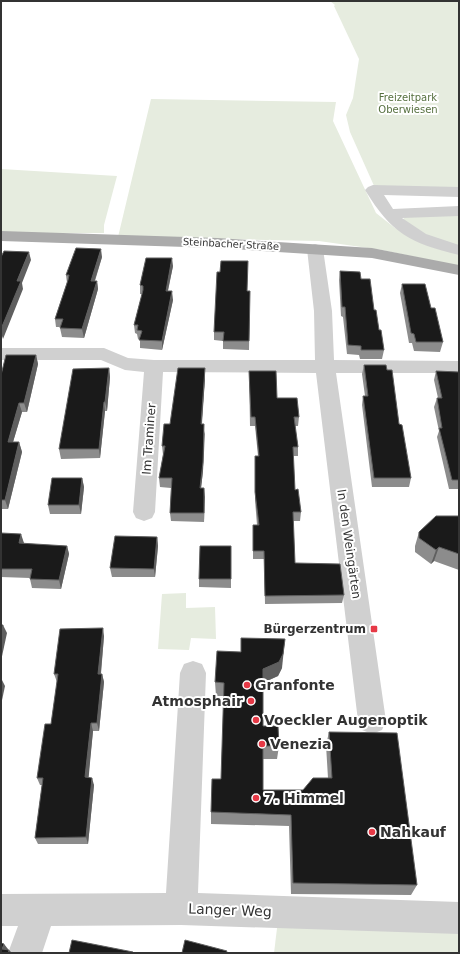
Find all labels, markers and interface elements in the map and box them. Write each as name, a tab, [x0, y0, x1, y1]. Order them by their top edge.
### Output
park label: Freizeitpark Oberwiesen	[378, 92, 438, 115]
street label: Steinbacher Straße	[183, 236, 279, 252]
street label: Im Traminer	[140, 403, 158, 475]
street label: In den Weingärten	[334, 488, 364, 600]
place label: Bürgerzentrum	[263, 622, 366, 636]
marker: Bürgerzentrum	[369, 624, 379, 634]
place label: Granfonte	[255, 677, 335, 693]
marker: Granfonte	[242, 680, 252, 690]
place label: Atmosphair	[152, 693, 243, 709]
marker: Atmosphair	[246, 696, 256, 706]
place label: Voeckler Augenoptik	[264, 712, 428, 728]
marker: Voeckler Augenoptik	[251, 715, 261, 725]
place label: Venezia	[270, 736, 331, 752]
marker: Venezia	[257, 739, 267, 749]
place label: 7. Himmel	[264, 790, 344, 806]
marker: 7. Himmel	[251, 793, 261, 803]
place label: Nahkauf	[380, 824, 447, 840]
marker: Nahkauf	[367, 827, 377, 837]
street label: Langer Weg	[188, 901, 272, 919]

